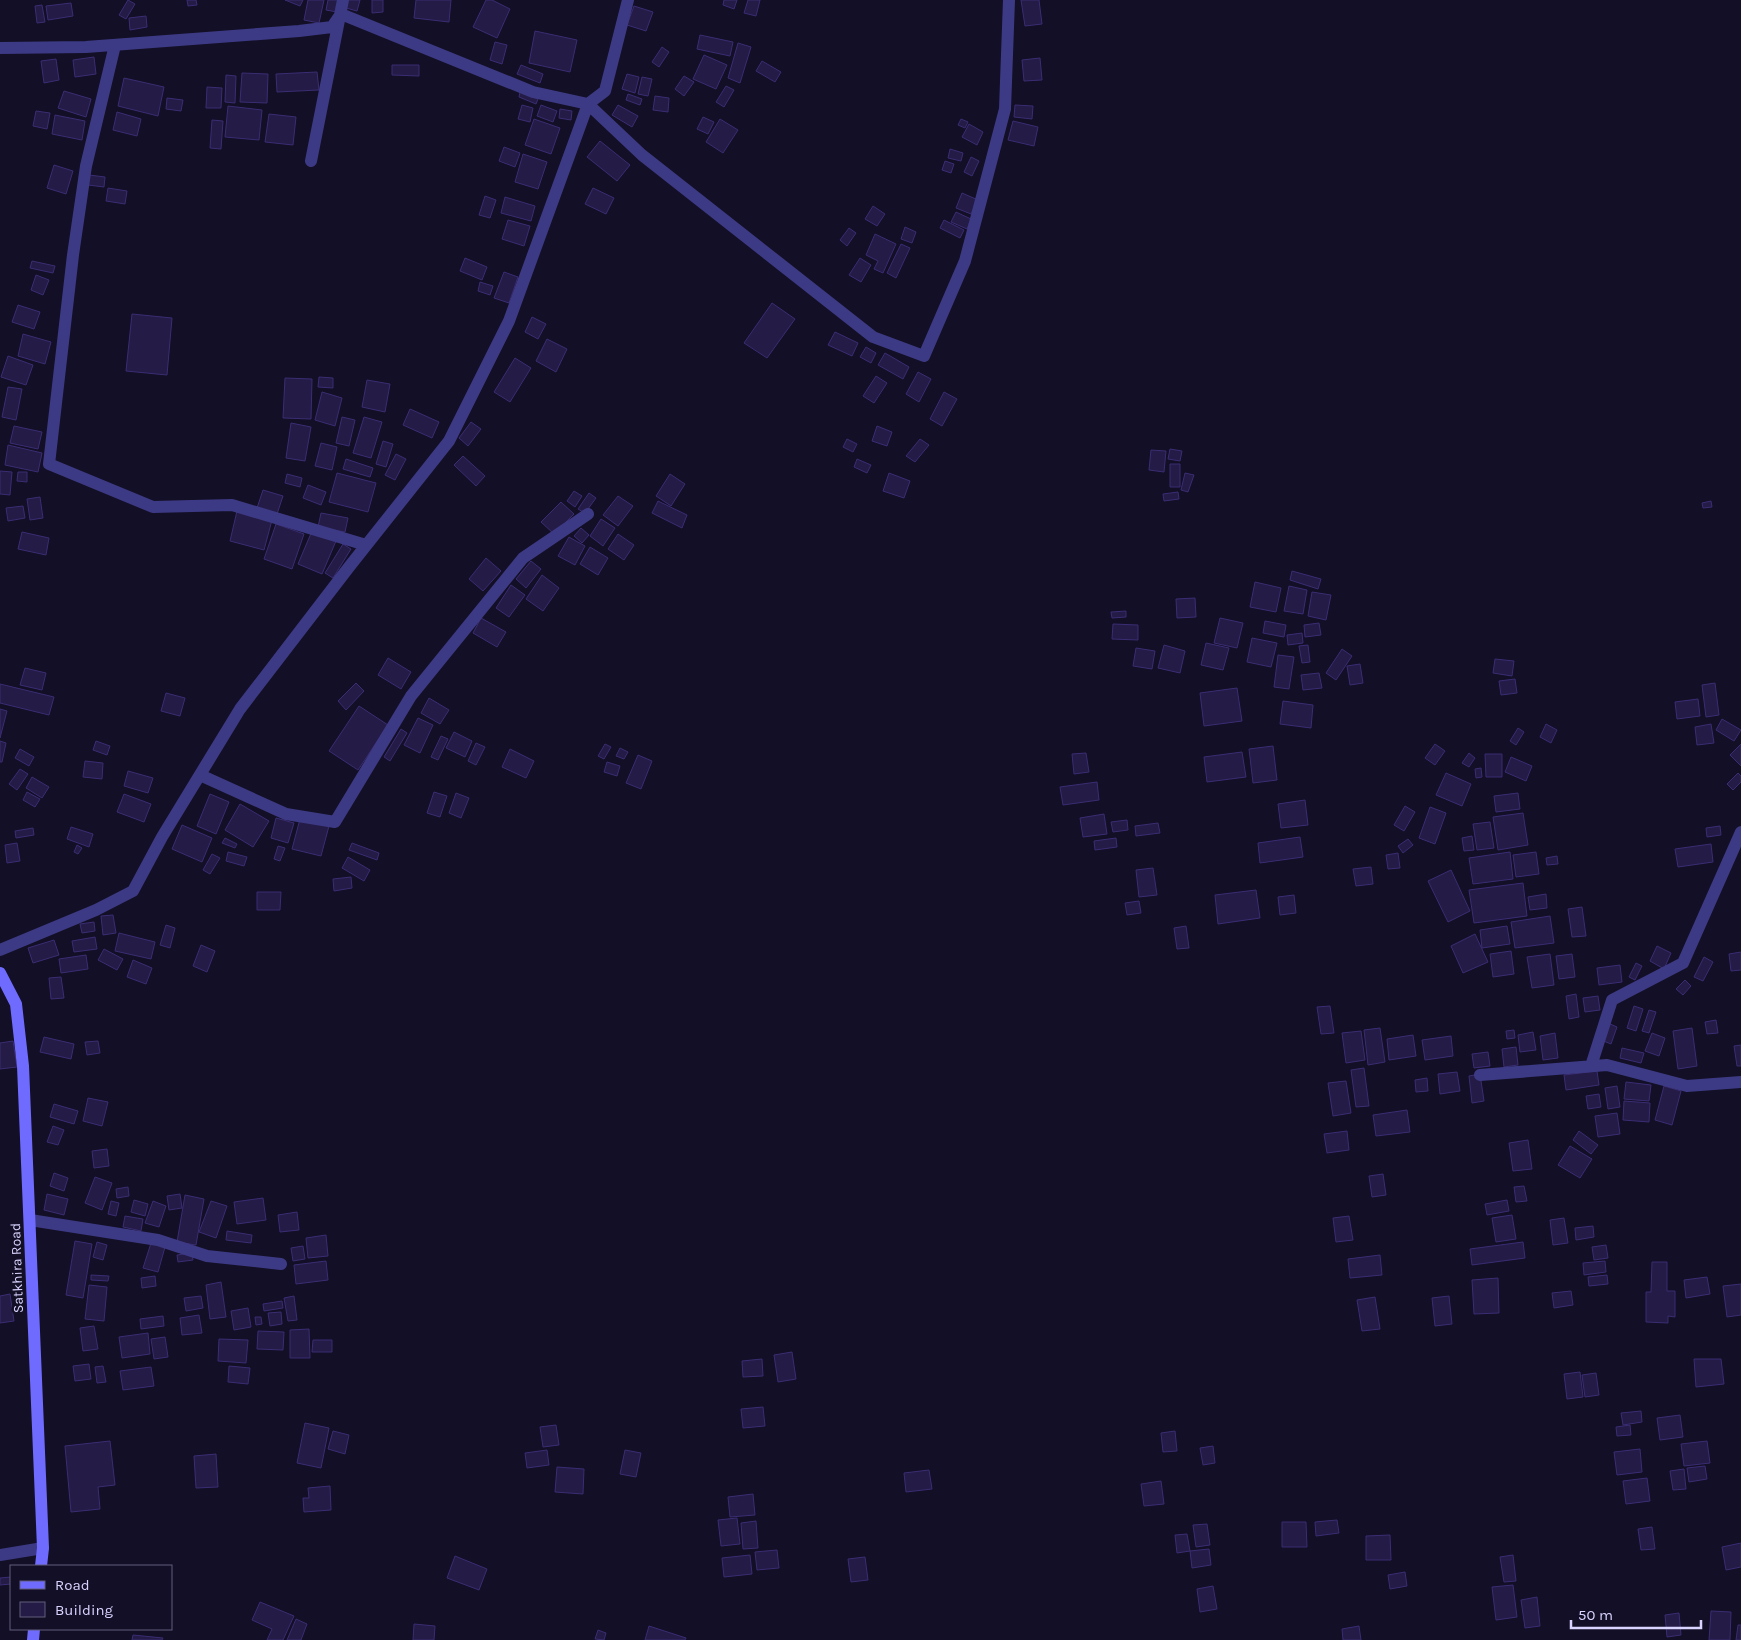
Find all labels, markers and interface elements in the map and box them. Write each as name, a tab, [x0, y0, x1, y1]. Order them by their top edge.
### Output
street label: Satkhira Road	[7, 1223, 27, 1313]
legend	[10, 1565, 172, 1630]
text: Road	[55, 1576, 90, 1594]
scale bar	[1571, 1598, 1701, 1630]
text: Building	[55, 1601, 113, 1619]
text: 50 m	[1578, 1606, 1613, 1624]

